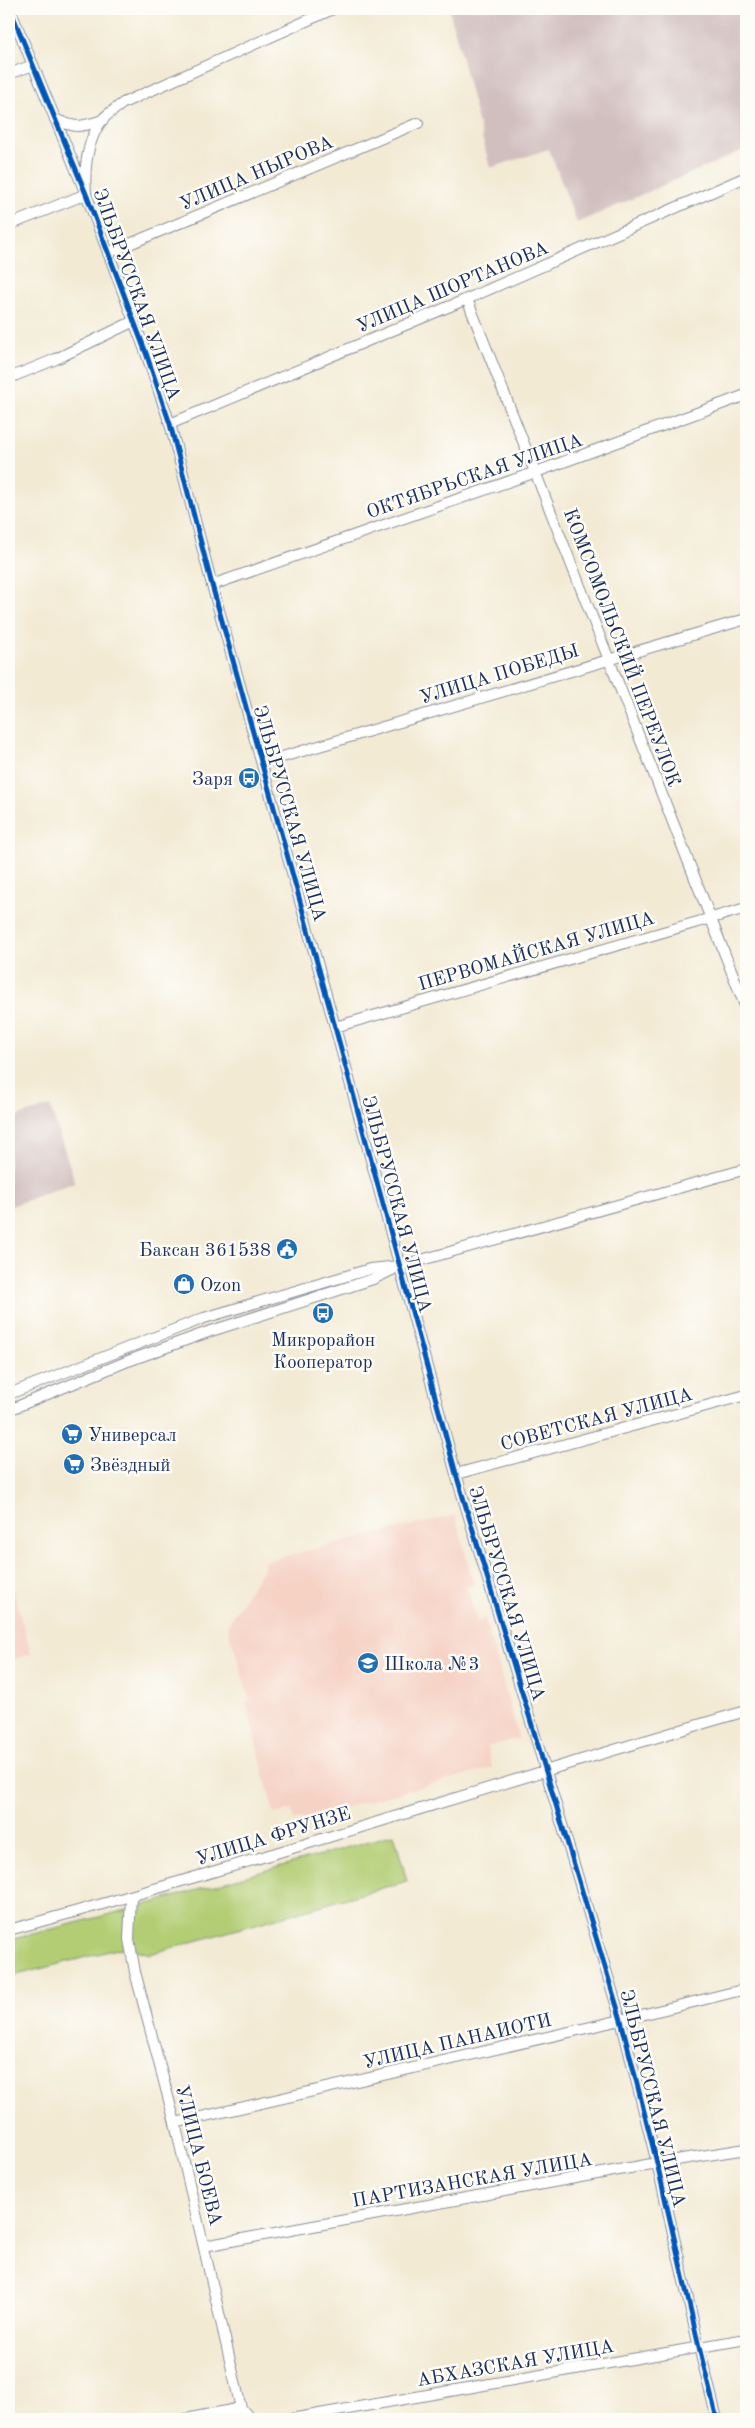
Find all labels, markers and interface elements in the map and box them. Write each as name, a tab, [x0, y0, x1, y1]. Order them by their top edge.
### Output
street label: УЛИЦА НЫРОВА	[178, 133, 337, 215]
street label: ЭЛЬБРУССКАЯ УЛИЦА	[88, 187, 183, 404]
street label: УЛИЦА ШОРТАНОВА	[354, 239, 552, 337]
street label: ОКТЯБРЬСКАЯ УЛИЦА	[364, 431, 586, 523]
street label: КОМСОМОЛЬСКИЙ ПЕРЕУЛОК	[559, 505, 686, 790]
street label: УЛИЦА ПОБЕДЫ	[418, 642, 582, 709]
street label: ЭЛЬБРУССКАЯ УЛИЦА	[249, 704, 329, 924]
bus stop icon: Заря	[237, 766, 261, 790]
place label: Заря	[192, 771, 233, 790]
street label: ПЕРВОМАЙСКАЯ УЛИЦА	[415, 906, 657, 995]
street label: ЭЛЬБРУССКАЯ УЛИЦА	[357, 1094, 434, 1316]
public building icon: Баксан 361538	[275, 1237, 299, 1261]
place label: Баксан 361538	[139, 1242, 271, 1261]
shop icon: Ozon	[172, 1272, 196, 1296]
place label: Ozon	[200, 1277, 241, 1296]
bus stop icon: Микрорайон Кооператор	[311, 1301, 335, 1325]
place label: Микрорайон Кооператор	[271, 1332, 375, 1373]
street label: СОВЕТСКАЯ УЛИЦА	[499, 1385, 695, 1455]
supermarket icon: Универсал	[60, 1422, 84, 1446]
place label: Универсал	[88, 1427, 177, 1446]
supermarket icon: Звёздный	[62, 1452, 86, 1476]
place label: Звёздный	[90, 1457, 170, 1476]
street label: ЭЛЬБРУССКАЯ УЛИЦА	[464, 1484, 548, 1704]
school or university icon: Школа №3	[356, 1651, 380, 1675]
place label: Школа №3	[384, 1656, 480, 1675]
street label: УЛИЦА ФРУНЗЕ	[194, 1805, 353, 1870]
street label: ЭЛЬБРУССКАЯ УЛИЦА	[615, 1988, 688, 2210]
street label: УЛИЦА ПАНАИОТИ	[362, 2012, 554, 2073]
street label: УЛИЦА БОЕВА	[171, 2083, 224, 2228]
street label: ПАРТИЗАНСКАЯ УЛИЦА	[351, 2151, 594, 2212]
street label: АБХАЗСКАЯ УЛИЦА	[415, 2338, 616, 2391]

